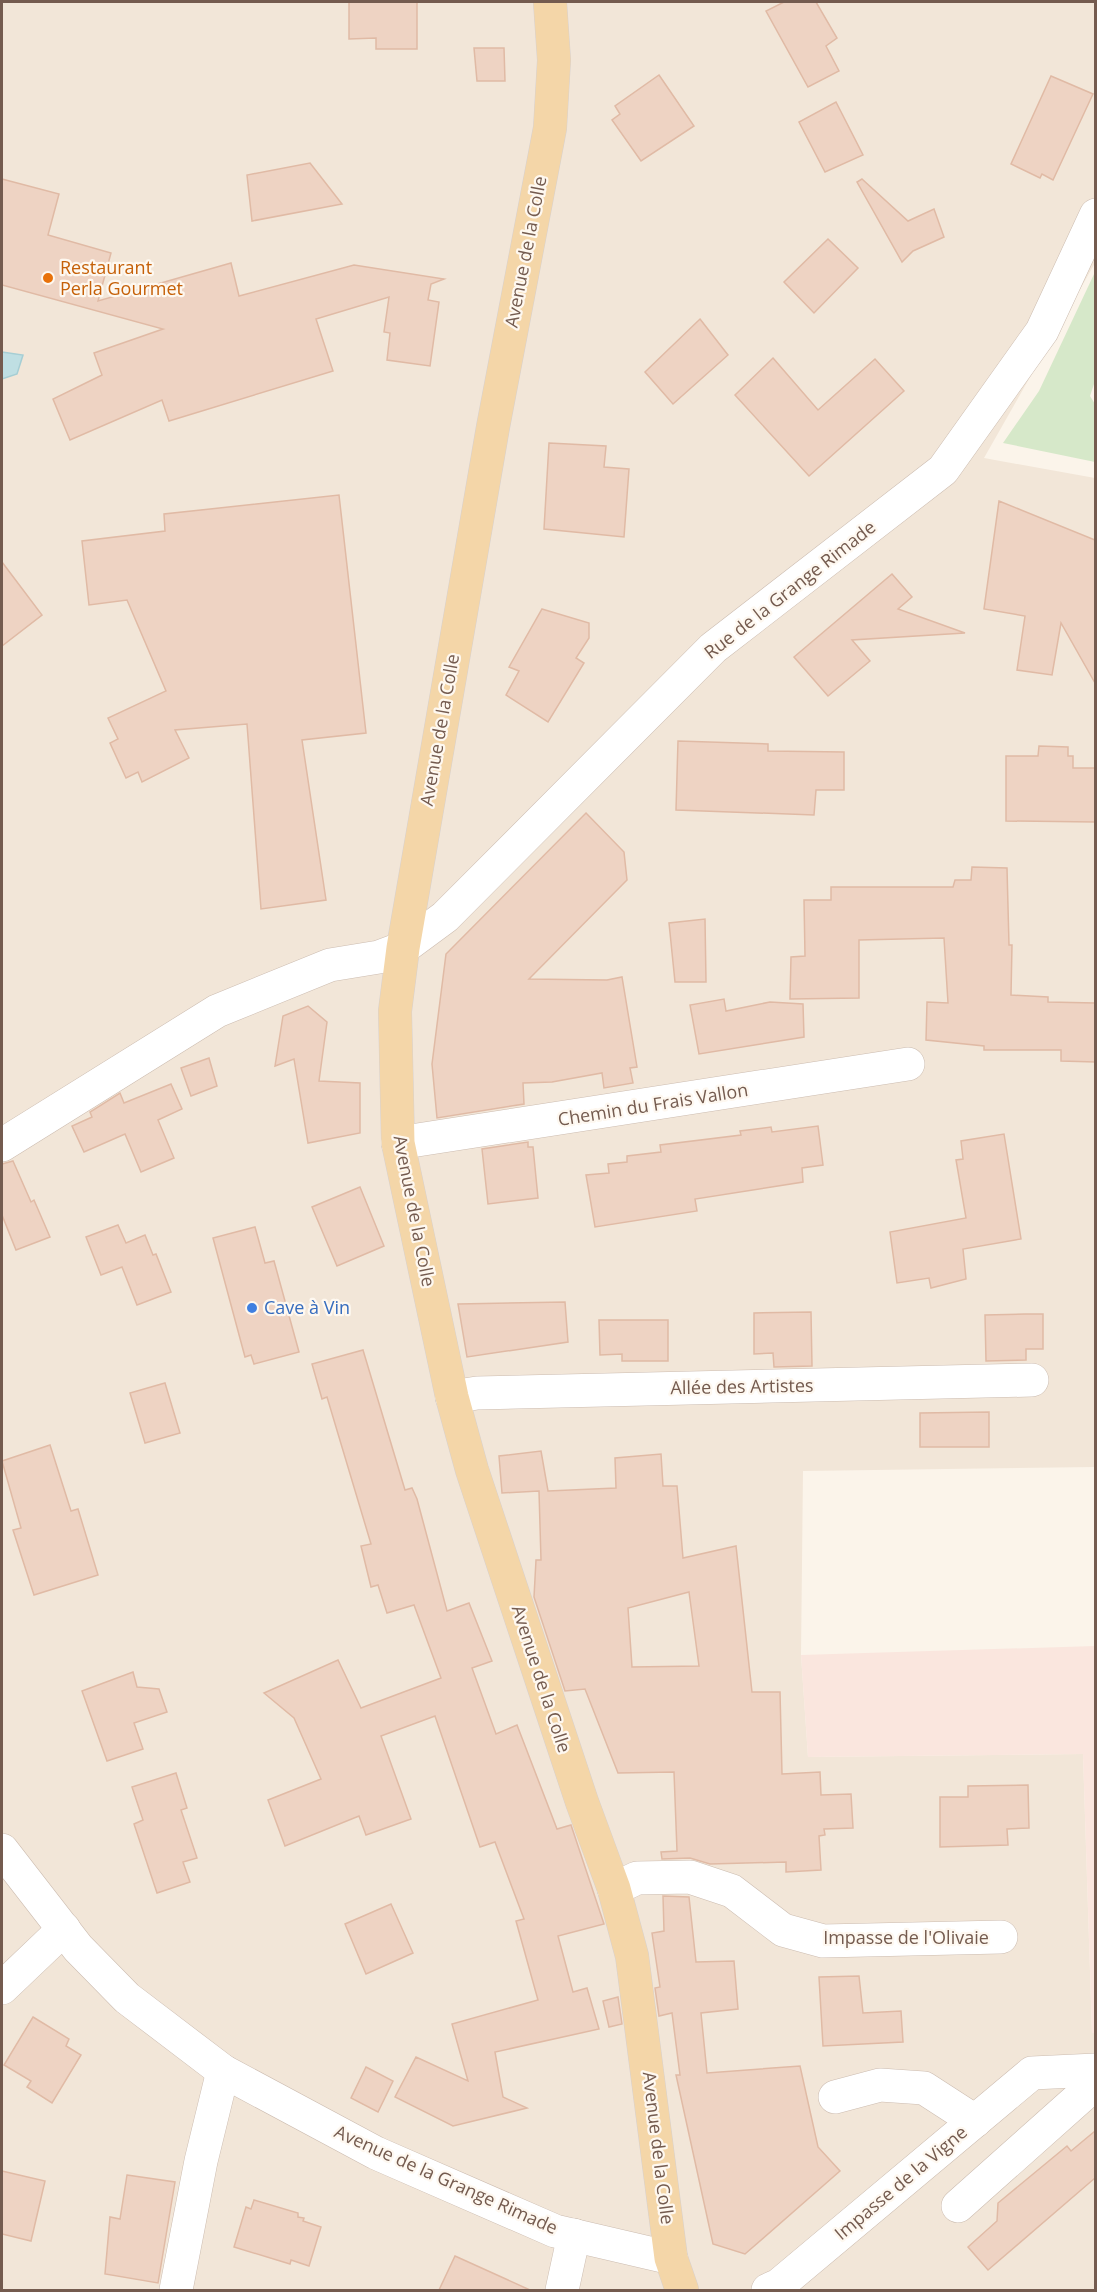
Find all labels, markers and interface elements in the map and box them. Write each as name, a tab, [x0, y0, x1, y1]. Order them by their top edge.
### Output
street label: Avenue de la Colle	[499, 174, 551, 330]
place label: Restaurant Perla Gourmet	[60, 255, 183, 300]
marker: Restaurant Perla Gourmet	[41, 271, 55, 285]
street label: Rue de la Grange Rimade	[699, 515, 880, 664]
street label: Avenue de la Colle	[414, 652, 464, 808]
street label: Chemin du Frais Vallon	[556, 1077, 750, 1131]
street label: Avenue de la Colle	[389, 1133, 441, 1289]
place label: Cave à Vin	[264, 1295, 350, 1319]
marker: Cave à Vin	[245, 1301, 259, 1315]
street label: Allée des Artistes	[670, 1373, 814, 1399]
street label: Avenue de la Colle	[507, 1602, 577, 1756]
street label: Impasse de l'Olivaie	[823, 1925, 989, 1949]
street label: Avenue de la Colle	[638, 2070, 680, 2226]
street label: Avenue de la Grange Rimade	[331, 2119, 562, 2239]
street label: Impasse de la Vigne	[829, 2120, 972, 2245]

